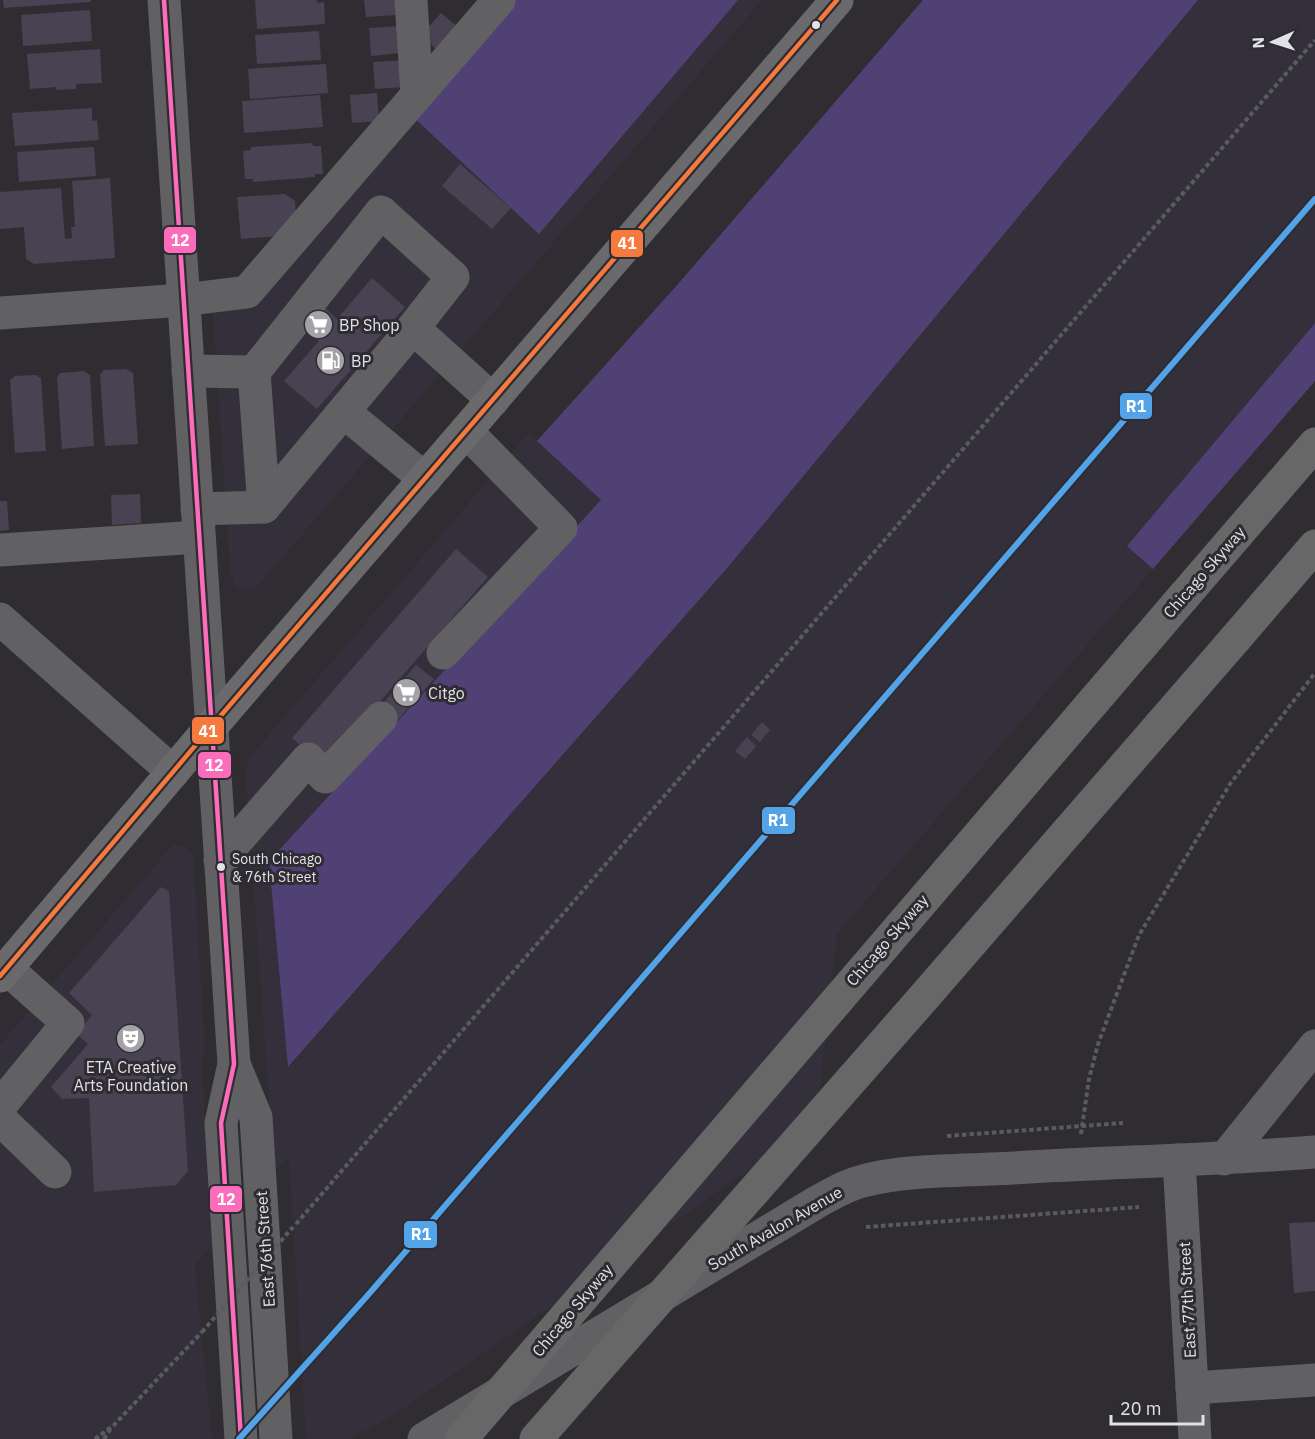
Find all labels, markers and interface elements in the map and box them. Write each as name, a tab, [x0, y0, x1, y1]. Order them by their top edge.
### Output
north arrow	[1243, 12, 1303, 72]
unlabelled marker	[810, 19, 822, 31]
text: N	[1248, 36, 1268, 49]
line badge: 12	[163, 226, 197, 254]
line badge: 41	[610, 229, 644, 258]
text: 12	[170, 230, 190, 250]
text: 41	[617, 233, 637, 253]
supermarket icon: BP Shop	[302, 309, 334, 341]
place label: BP Shop	[339, 315, 400, 335]
fuel station icon: BP	[314, 345, 346, 377]
place label: BP	[351, 351, 371, 371]
line badge: R1	[1119, 392, 1153, 420]
text: R1	[1126, 396, 1147, 416]
street label: Chicago Skyway	[1159, 522, 1249, 622]
supermarket icon: Citgo	[391, 677, 423, 709]
place label: Citgo	[428, 683, 465, 703]
line badge: 41	[191, 716, 225, 745]
text: 41	[198, 721, 218, 741]
line badge: 12	[197, 751, 232, 779]
text: 12	[204, 755, 224, 775]
line badge: R1	[761, 806, 796, 835]
text: R1	[768, 810, 789, 830]
place label: South Chicago & 76th Street	[232, 850, 322, 886]
marker: South Chicago & 76th Street	[215, 861, 227, 873]
street label: Chicago Skyway	[842, 890, 932, 990]
theatre icon: ETA Creative Arts Foundation	[115, 1023, 147, 1055]
place label: ETA Creative Arts Foundation	[74, 1057, 188, 1095]
street label: South Avalon Avenue	[704, 1181, 846, 1275]
line badge: 12	[209, 1185, 243, 1213]
text: 12	[216, 1189, 236, 1209]
street label: East 76th Street	[251, 1190, 279, 1308]
line badge: R1	[403, 1220, 438, 1249]
text: R1	[411, 1224, 432, 1244]
street label: East 77th Street	[1174, 1241, 1200, 1359]
street label: Chicago Skyway	[527, 1260, 617, 1360]
scale bar	[1111, 1388, 1202, 1426]
text: 20 m	[1120, 1397, 1162, 1420]

